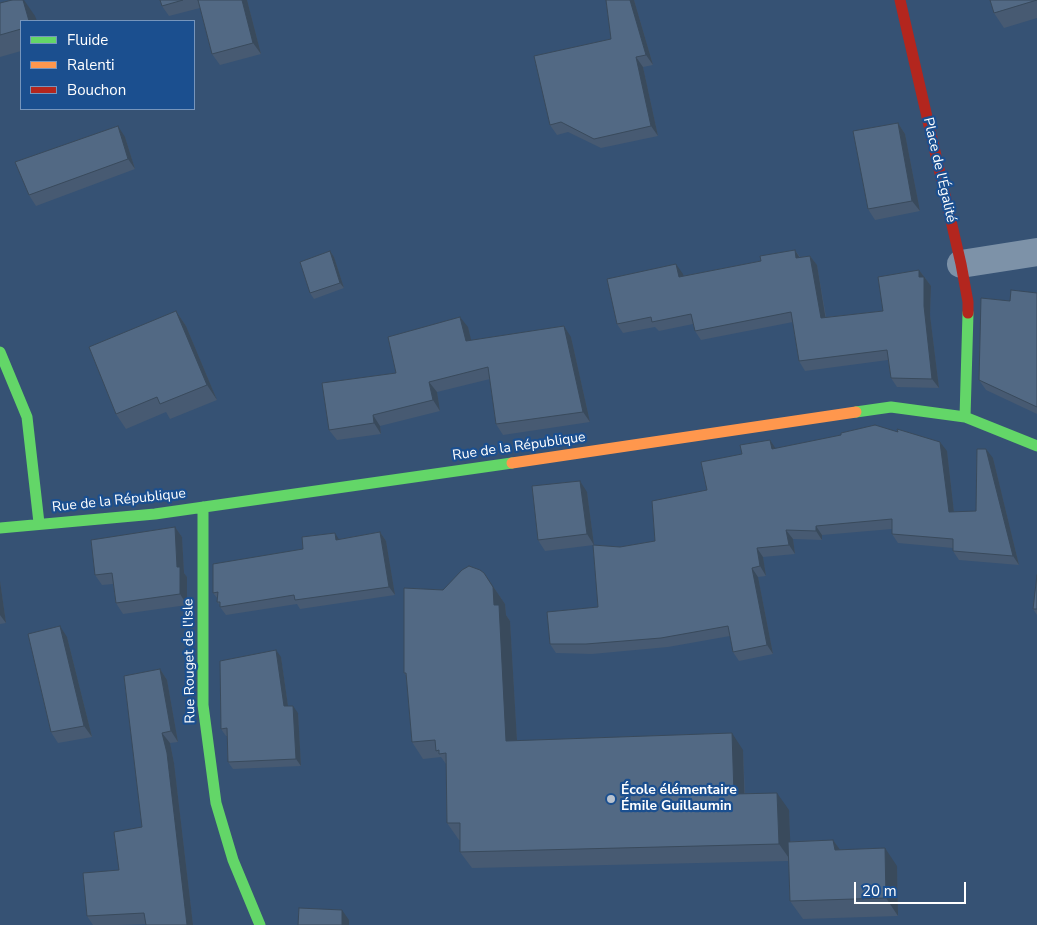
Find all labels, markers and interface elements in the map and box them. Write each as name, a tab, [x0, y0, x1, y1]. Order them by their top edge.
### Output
legend	[20, 20, 195, 110]
text: Fluide	[67, 30, 108, 50]
text: Ralenti	[67, 55, 115, 75]
text: Bouchon	[67, 80, 126, 100]
street label: Place de l'Égalité	[919, 116, 959, 224]
street label: Rue de la République	[451, 429, 587, 465]
street label: Rue de la République	[51, 486, 187, 516]
street label: Rue Rouget de l'Isle	[181, 598, 199, 724]
place label: École élémentaire Émile Guillaumin	[621, 783, 737, 816]
marker: École élémentaire Émile Guillaumin	[605, 793, 617, 805]
scale bar	[857, 872, 970, 904]
text: 20 m	[862, 881, 897, 901]

